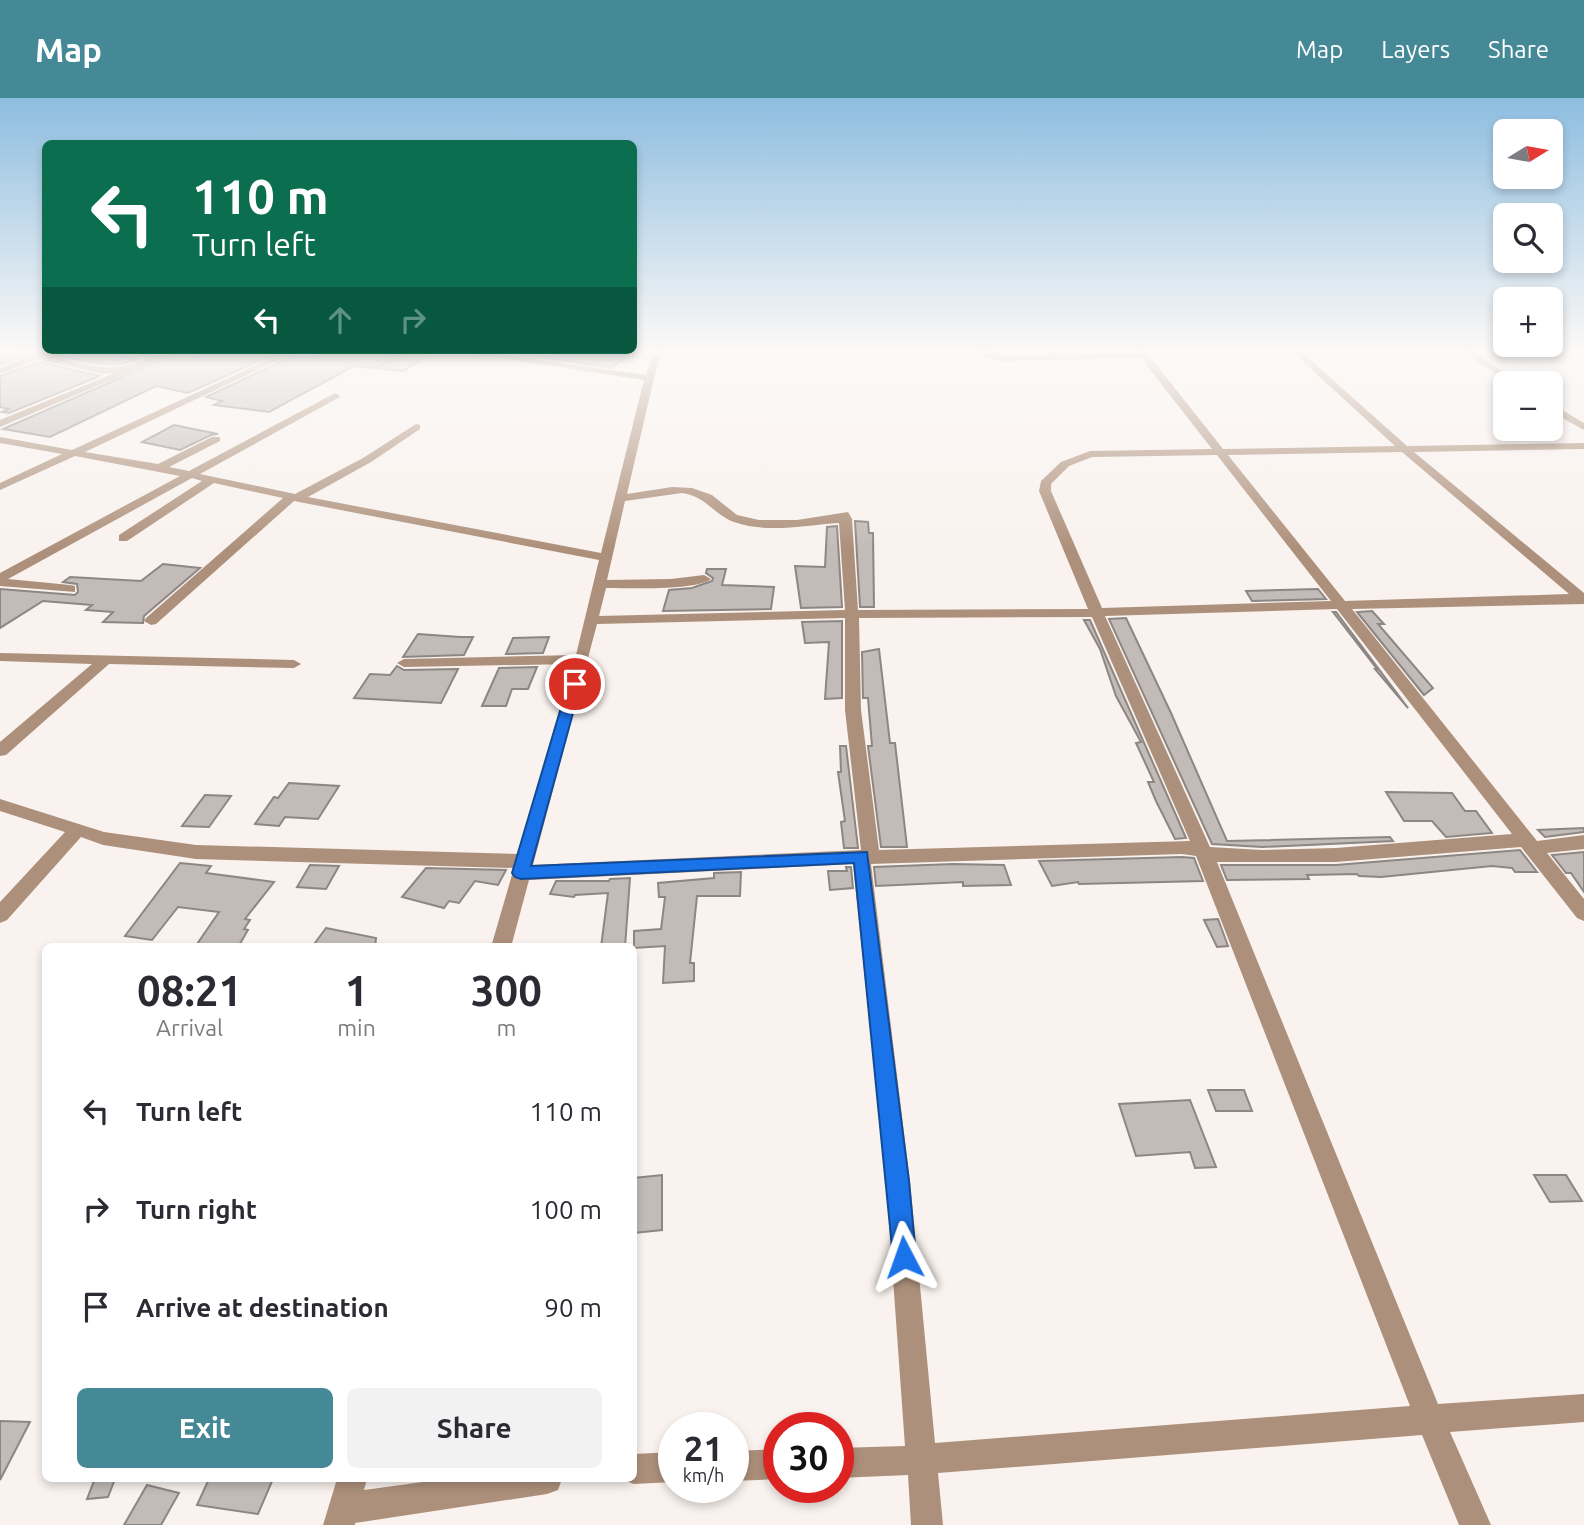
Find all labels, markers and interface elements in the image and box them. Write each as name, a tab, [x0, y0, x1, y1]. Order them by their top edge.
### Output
text: Map	[35, 31, 102, 68]
text: Map	[1296, 36, 1343, 63]
text: Layers	[1381, 36, 1450, 63]
text: Share	[1488, 36, 1549, 63]
north arrow	[1493, 119, 1563, 189]
map controls	[1493, 119, 1563, 441]
icon: left	[77, 168, 168, 259]
text: 110 m	[192, 168, 329, 223]
button: search	[1493, 203, 1563, 273]
text: Turn left	[192, 226, 316, 262]
button: +	[1493, 287, 1563, 357]
icon: left	[248, 301, 286, 339]
icon: ahead	[321, 301, 359, 339]
icon: right	[394, 301, 432, 339]
button: −	[1493, 371, 1563, 441]
pin	[545, 654, 605, 714]
icon: arrive	[556, 665, 594, 703]
text: 08:21	[137, 967, 242, 1014]
text: 1	[345, 967, 368, 1014]
text: 300	[471, 967, 542, 1014]
text: Arrival	[156, 1015, 223, 1040]
text: min	[337, 1015, 376, 1040]
text: m	[496, 1015, 516, 1040]
icon: left	[77, 1092, 115, 1130]
text: Turn left	[136, 1097, 242, 1126]
text: 110 m	[530, 1097, 602, 1126]
icon: right	[77, 1190, 115, 1228]
text: Turn right	[136, 1195, 257, 1224]
text: 100 m	[530, 1195, 602, 1224]
position arrow	[867, 1220, 941, 1294]
icon: arrive	[77, 1288, 115, 1326]
text: Arrive at destination	[136, 1293, 389, 1322]
text: 90 m	[544, 1293, 602, 1322]
button: Exit	[77, 1388, 333, 1468]
button: Share	[347, 1388, 602, 1468]
speed limit sign: 30	[763, 1412, 854, 1503]
text: 21	[684, 1428, 723, 1468]
text: km/h	[683, 1465, 724, 1485]

